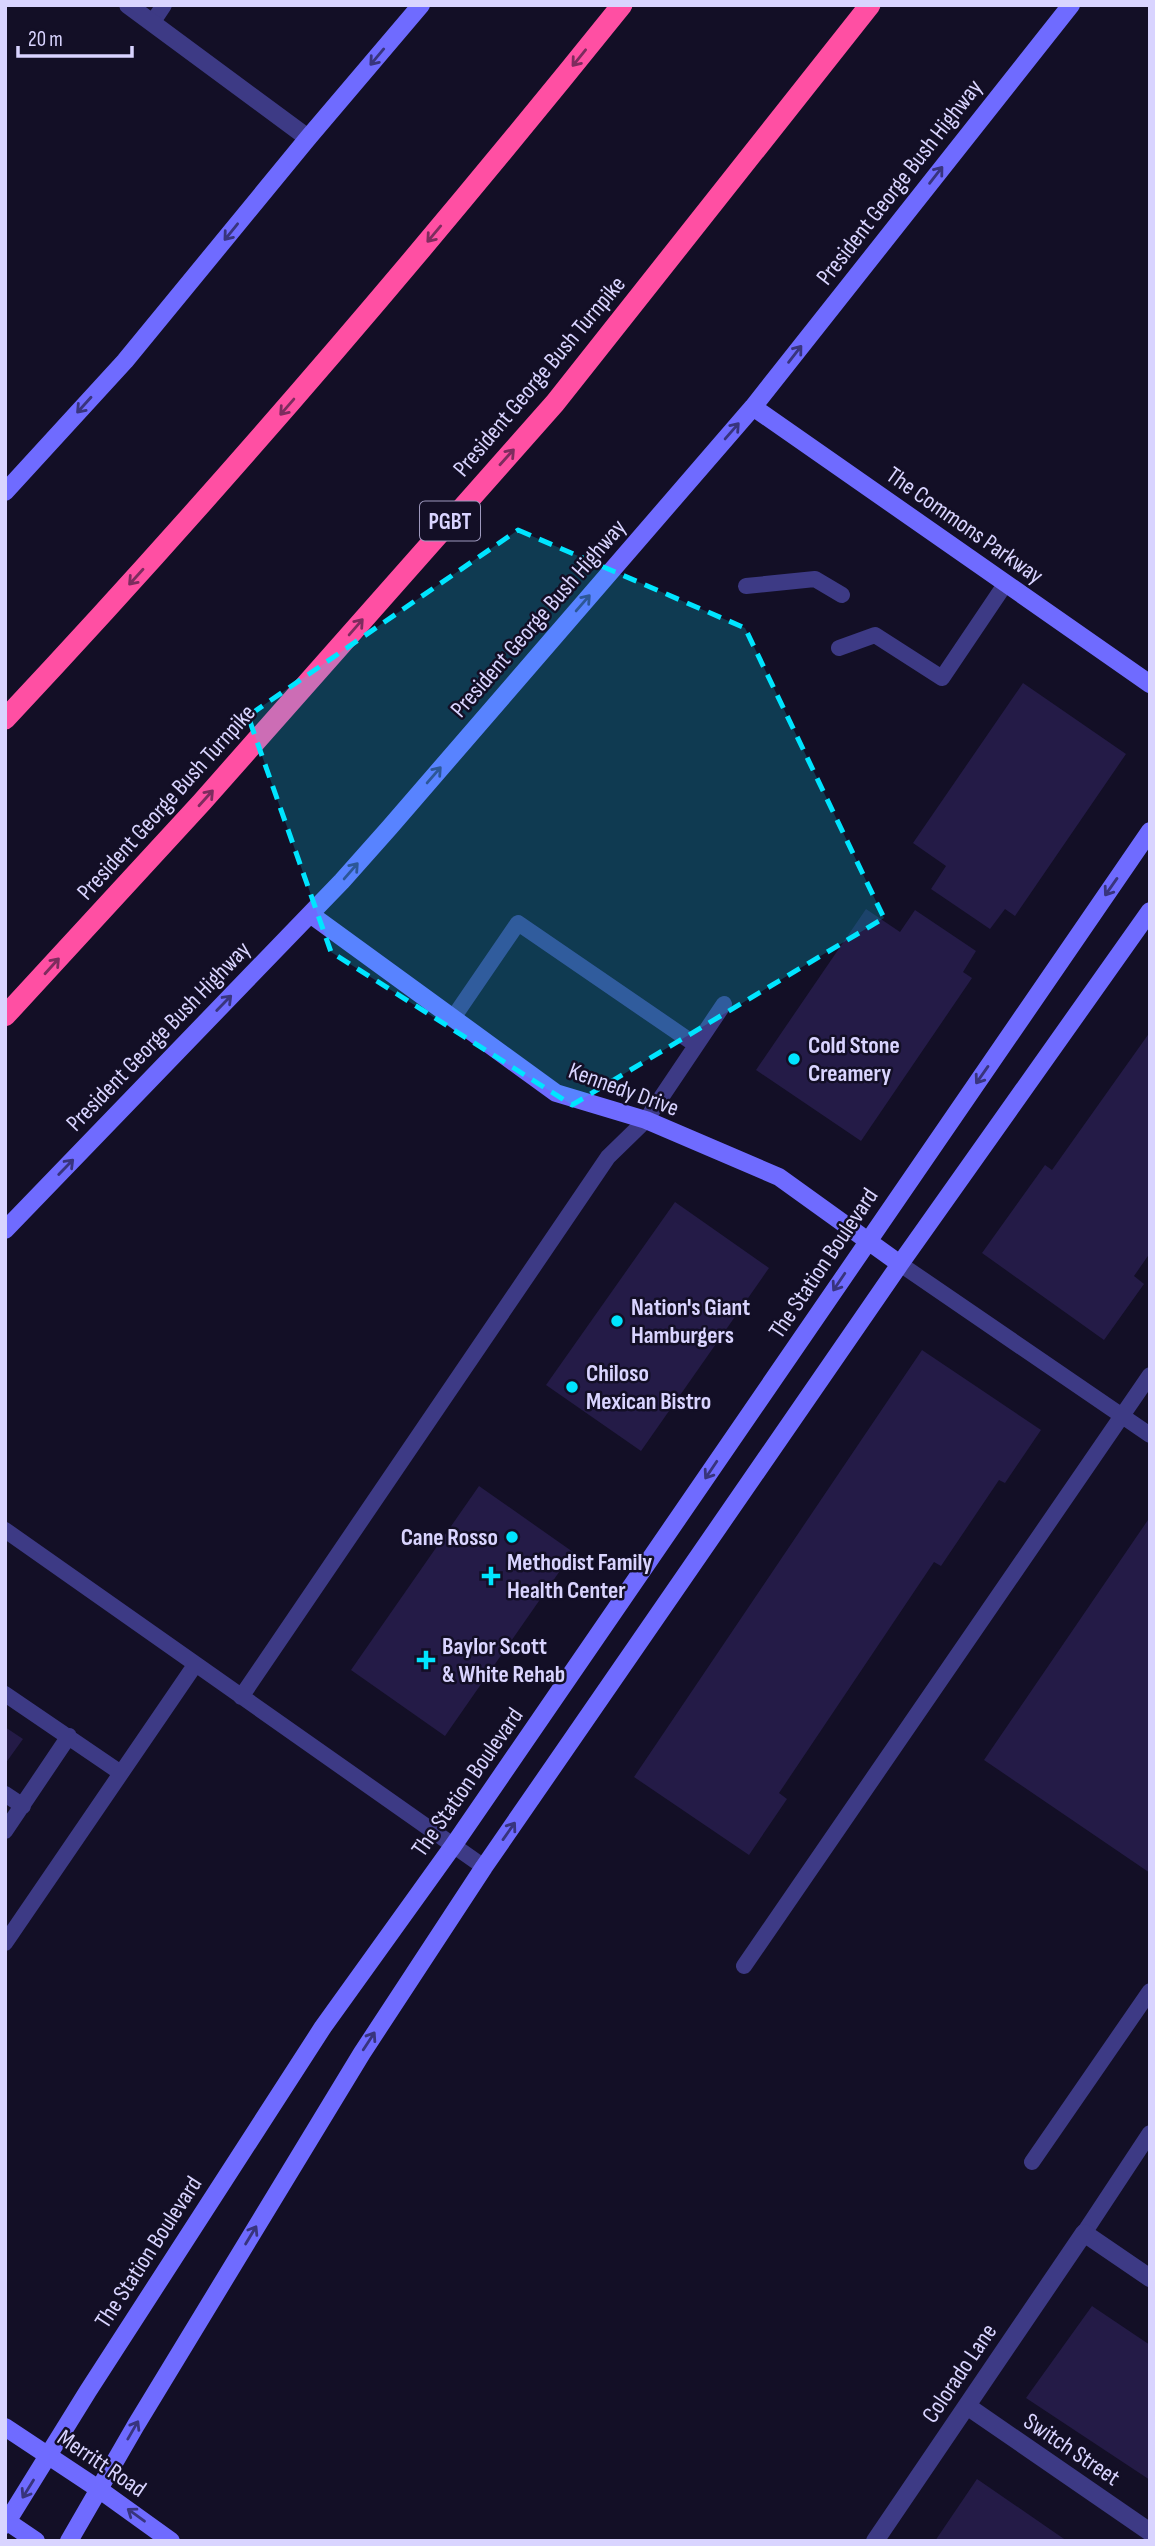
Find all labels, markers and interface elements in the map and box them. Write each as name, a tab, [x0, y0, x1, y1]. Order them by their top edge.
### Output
scale bar	[18, 14, 131, 58]
text: 20 m	[28, 27, 63, 52]
one-way arrow	[369, 48, 385, 66]
one-way arrow	[572, 49, 587, 67]
street label: President George Bush Highway	[810, 74, 989, 291]
one-way arrow	[929, 167, 944, 185]
one-way arrow	[224, 222, 239, 240]
one-way arrow	[427, 224, 442, 242]
street label: President George Bush Turnpike	[447, 270, 632, 482]
one-way arrow	[787, 345, 803, 363]
one-way arrow	[76, 396, 93, 413]
one-way arrow	[279, 397, 295, 415]
one-way arrow	[724, 422, 740, 440]
one-way arrow	[499, 448, 515, 466]
street label: The Commons Parkway	[881, 461, 1049, 590]
road number: PGBT	[420, 502, 480, 540]
street label: President George Bush Highway	[444, 513, 632, 723]
one-way arrow	[128, 568, 144, 586]
one-way arrow	[575, 594, 591, 612]
one-way arrow	[348, 619, 364, 637]
street label: President George Bush Turnpike	[71, 699, 262, 906]
one-way arrow	[426, 766, 442, 784]
one-way arrow	[198, 789, 214, 807]
one-way arrow	[343, 863, 359, 881]
one-way arrow	[1104, 877, 1118, 896]
street label: President George Bush Highway	[60, 935, 257, 1137]
one-way arrow	[44, 957, 60, 975]
one-way arrow	[216, 995, 233, 1012]
place label: Cold Stone Creamery	[808, 1031, 900, 1088]
marker: Cold Stone Creamery	[786, 1051, 802, 1067]
street label: Kennedy Drive	[565, 1056, 683, 1123]
one-way arrow	[975, 1064, 989, 1084]
one-way arrow	[57, 1159, 74, 1176]
street label: The Station Boulevard	[762, 1183, 884, 1344]
one-way arrow	[832, 1272, 846, 1291]
place label: Nation's Giant Hamburgers	[631, 1293, 750, 1350]
marker: Nation's Giant Hamburgers	[609, 1313, 625, 1329]
place label: Chiloso Mexican Bistro	[586, 1359, 711, 1416]
marker: Chiloso Mexican Bistro	[564, 1379, 580, 1395]
one-way arrow	[703, 1460, 718, 1479]
place label: Cane Rosso	[401, 1523, 498, 1552]
marker: Cane Rosso	[504, 1529, 520, 1545]
place label: Methodist Family Health Center	[507, 1548, 652, 1605]
marker: Methodist Family Health Center	[481, 1566, 501, 1586]
place label: Baylor Scott & White Rehab	[442, 1632, 565, 1689]
marker: Baylor Scott & White Rehab	[416, 1650, 436, 1670]
street label: The Station Boulevard	[405, 1702, 530, 1862]
one-way arrow	[502, 1822, 516, 1841]
one-way arrow	[362, 2032, 377, 2051]
street label: The Station Boulevard	[89, 2171, 208, 2334]
one-way arrow	[244, 2226, 258, 2246]
street label: Colorado Lane	[916, 2318, 1003, 2428]
street label: Switch Street	[1018, 2407, 1125, 2492]
one-way arrow	[127, 2420, 140, 2441]
street label: Merritt Road	[52, 2423, 152, 2504]
one-way arrow	[20, 2478, 34, 2498]
one-way arrow	[127, 2508, 146, 2522]

